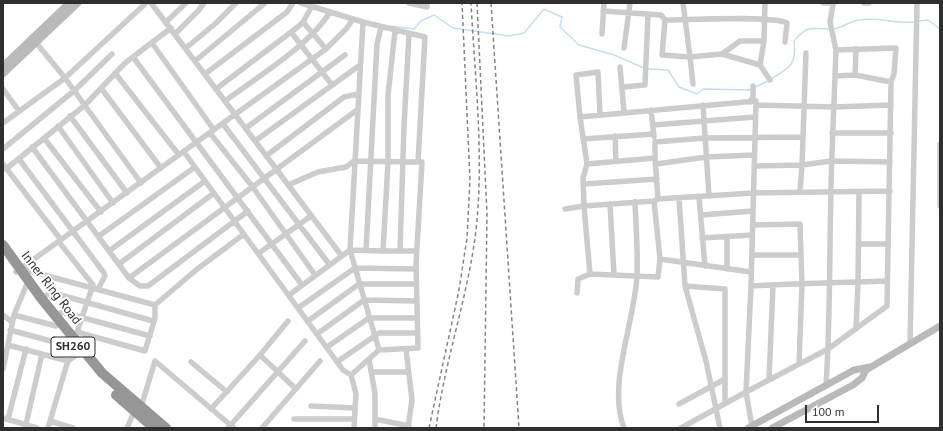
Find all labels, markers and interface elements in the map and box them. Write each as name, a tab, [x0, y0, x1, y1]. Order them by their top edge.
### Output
street label: Inner Ring Road	[18, 248, 84, 328]
road number: SH260	[51, 337, 95, 357]
scale bar	[807, 397, 881, 423]
text: 100 m	[812, 404, 845, 419]

